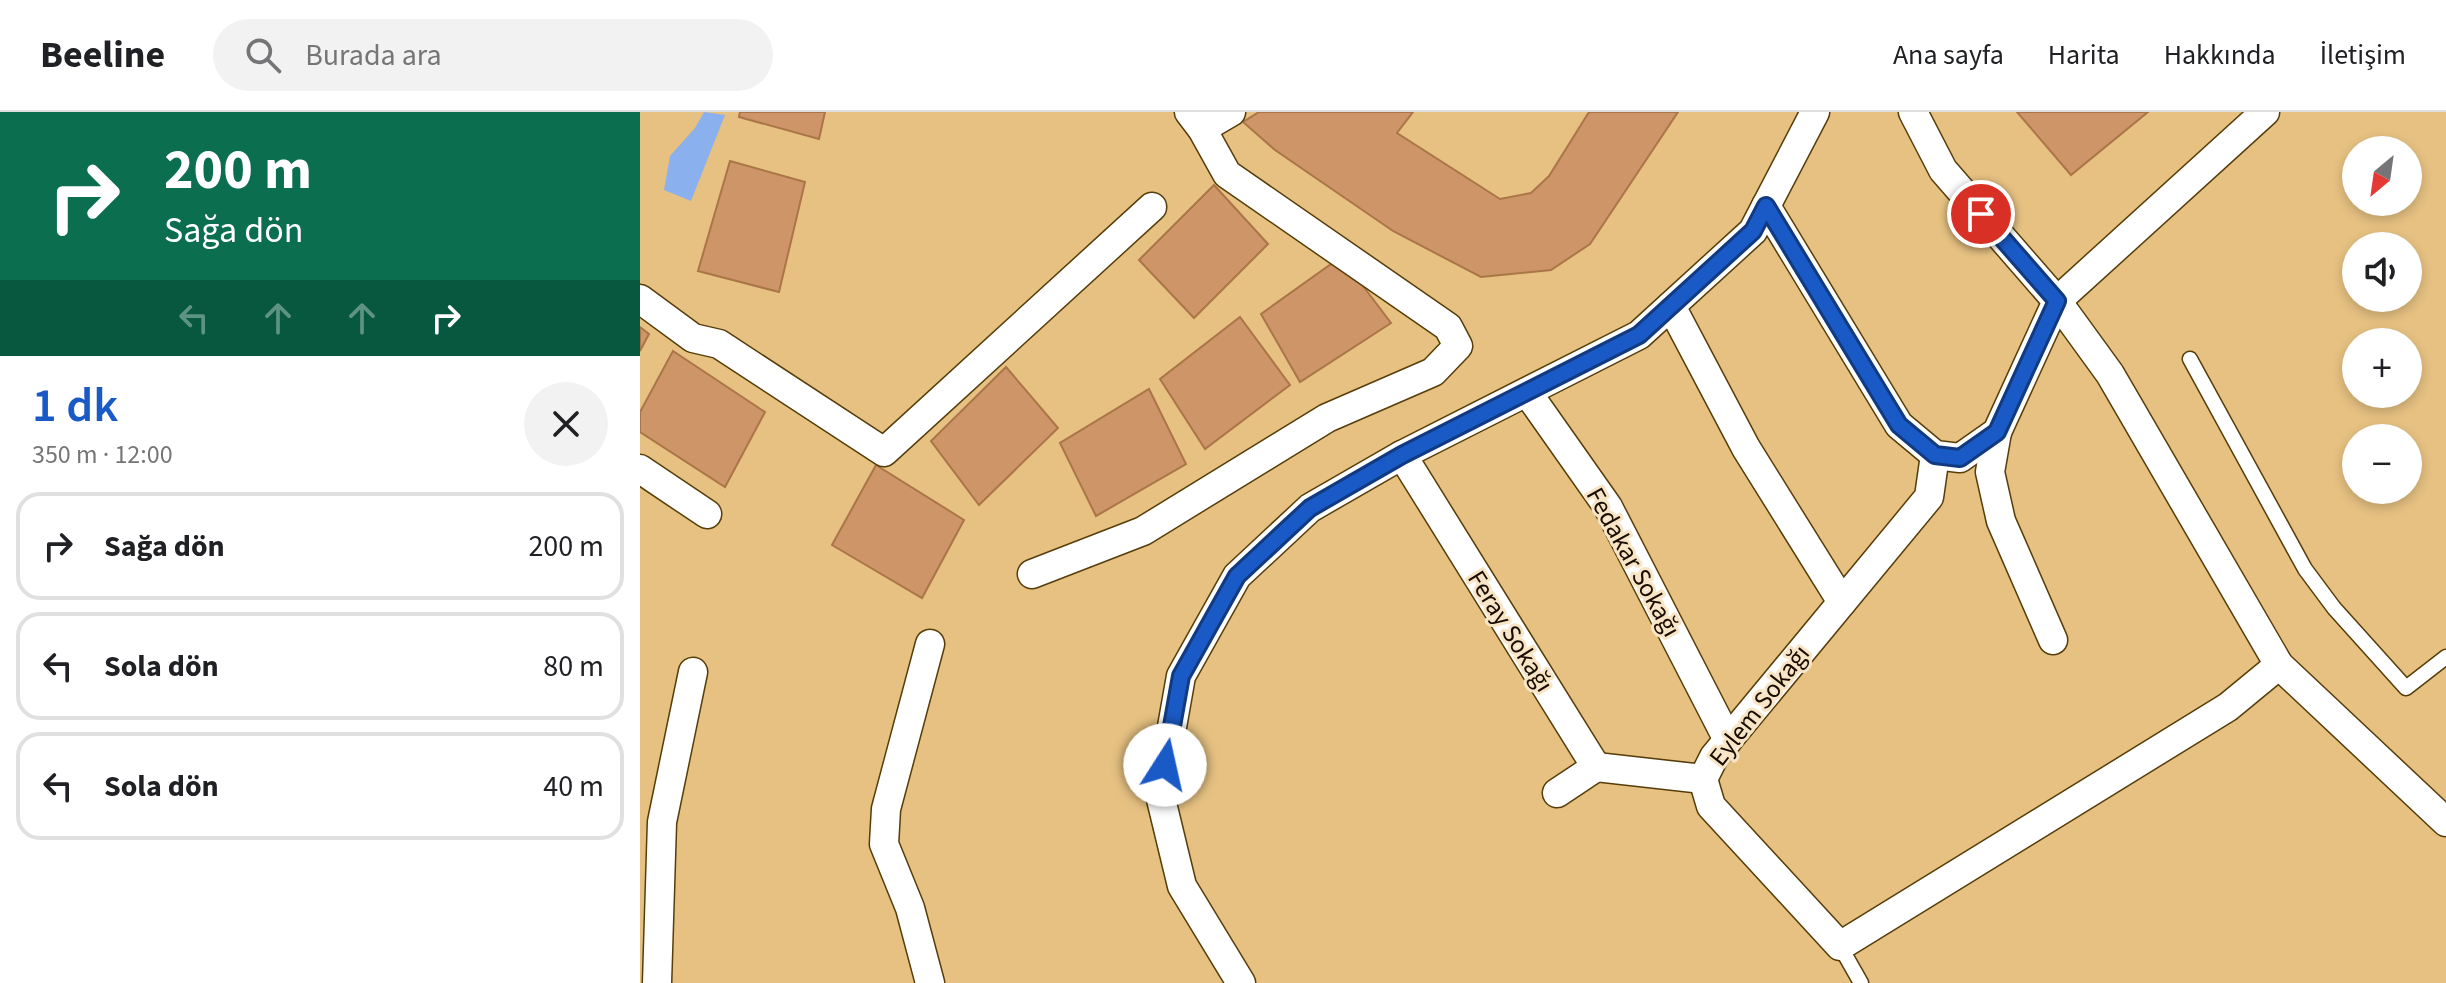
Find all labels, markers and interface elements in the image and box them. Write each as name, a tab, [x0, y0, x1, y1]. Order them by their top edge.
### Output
search box	[213, 19, 773, 91]
text: Beeline	[40, 28, 165, 82]
icon: search	[241, 33, 285, 77]
text: Burada ara	[305, 34, 442, 77]
text: Ana sayfa	[1893, 35, 2004, 75]
text: Harita	[2048, 35, 2120, 75]
text: Hakkında	[2164, 35, 2276, 75]
text: İletişim	[2320, 35, 2406, 75]
text: 200 m	[164, 131, 312, 210]
north arrow	[2342, 136, 2422, 216]
map controls	[2342, 136, 2422, 504]
icon: right	[32, 144, 136, 248]
pin	[1947, 180, 2015, 248]
icon: arrive	[1959, 192, 2003, 236]
text: Sağa dön	[164, 205, 303, 256]
button: sound	[2342, 232, 2422, 312]
icon: left	[172, 296, 216, 340]
icon: ahead	[256, 296, 300, 340]
icon: ahead	[340, 296, 384, 340]
icon: right	[424, 296, 468, 340]
button: +	[2342, 328, 2422, 408]
text: 1 dk	[32, 372, 118, 440]
button: close	[524, 382, 608, 466]
button: −	[2342, 424, 2422, 504]
text: 350 m · 12:00	[32, 436, 173, 473]
street label: Fedakar Sokağı	[1577, 481, 1690, 644]
icon: right	[36, 524, 80, 568]
text: Sağa dön	[104, 525, 225, 568]
text: 200 m	[528, 525, 604, 568]
street label: Feray Sokağı	[1458, 563, 1563, 699]
street label: Eylem Sokağı	[1700, 637, 1819, 774]
icon: left	[36, 644, 80, 688]
text: Sola dön	[104, 645, 219, 688]
text: 80 m	[543, 645, 604, 688]
position arrow	[1123, 723, 1207, 807]
icon: left	[36, 764, 80, 808]
text: Sola dön	[104, 765, 219, 808]
text: 40 m	[543, 765, 604, 808]

